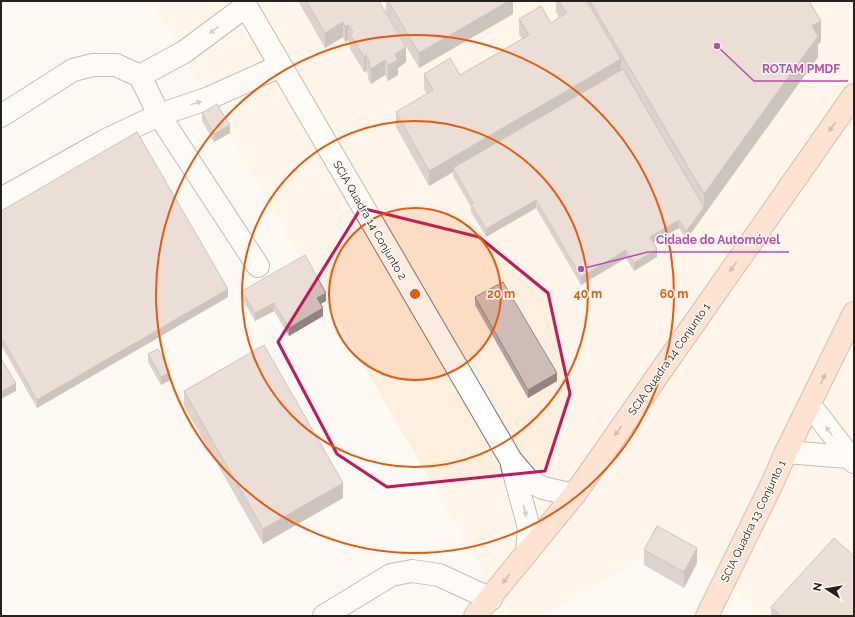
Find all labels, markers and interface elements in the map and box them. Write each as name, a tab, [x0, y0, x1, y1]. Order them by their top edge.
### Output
one-way arrow	[209, 25, 220, 34]
callout: ROTAM PMDF	[754, 57, 848, 81]
text: ROTAM PMDF	[762, 62, 840, 76]
one-way arrow	[190, 100, 202, 106]
one-way arrow	[828, 121, 836, 132]
street label: SCIA Quadra 14 Conjunto 2	[330, 158, 409, 282]
callout: Cidade do Automóvel	[648, 228, 789, 252]
text: Cidade do Automóvel	[656, 233, 780, 247]
one-way arrow	[729, 262, 737, 273]
centre of rings	[408, 287, 422, 301]
text: 20 m	[487, 287, 515, 301]
text: 40 m	[574, 287, 602, 301]
text: 60 m	[660, 287, 688, 301]
street label: SCIA Quadra 14 Conjunto 1	[626, 300, 713, 418]
one-way arrow	[820, 373, 826, 384]
one-way arrow	[825, 425, 833, 436]
one-way arrow	[614, 426, 622, 436]
street label: SCIA Quadra 13 Conjunto 1	[718, 458, 789, 584]
one-way arrow	[522, 505, 528, 517]
north arrow	[807, 569, 847, 609]
one-way arrow	[502, 574, 510, 585]
text: N	[810, 582, 825, 592]

